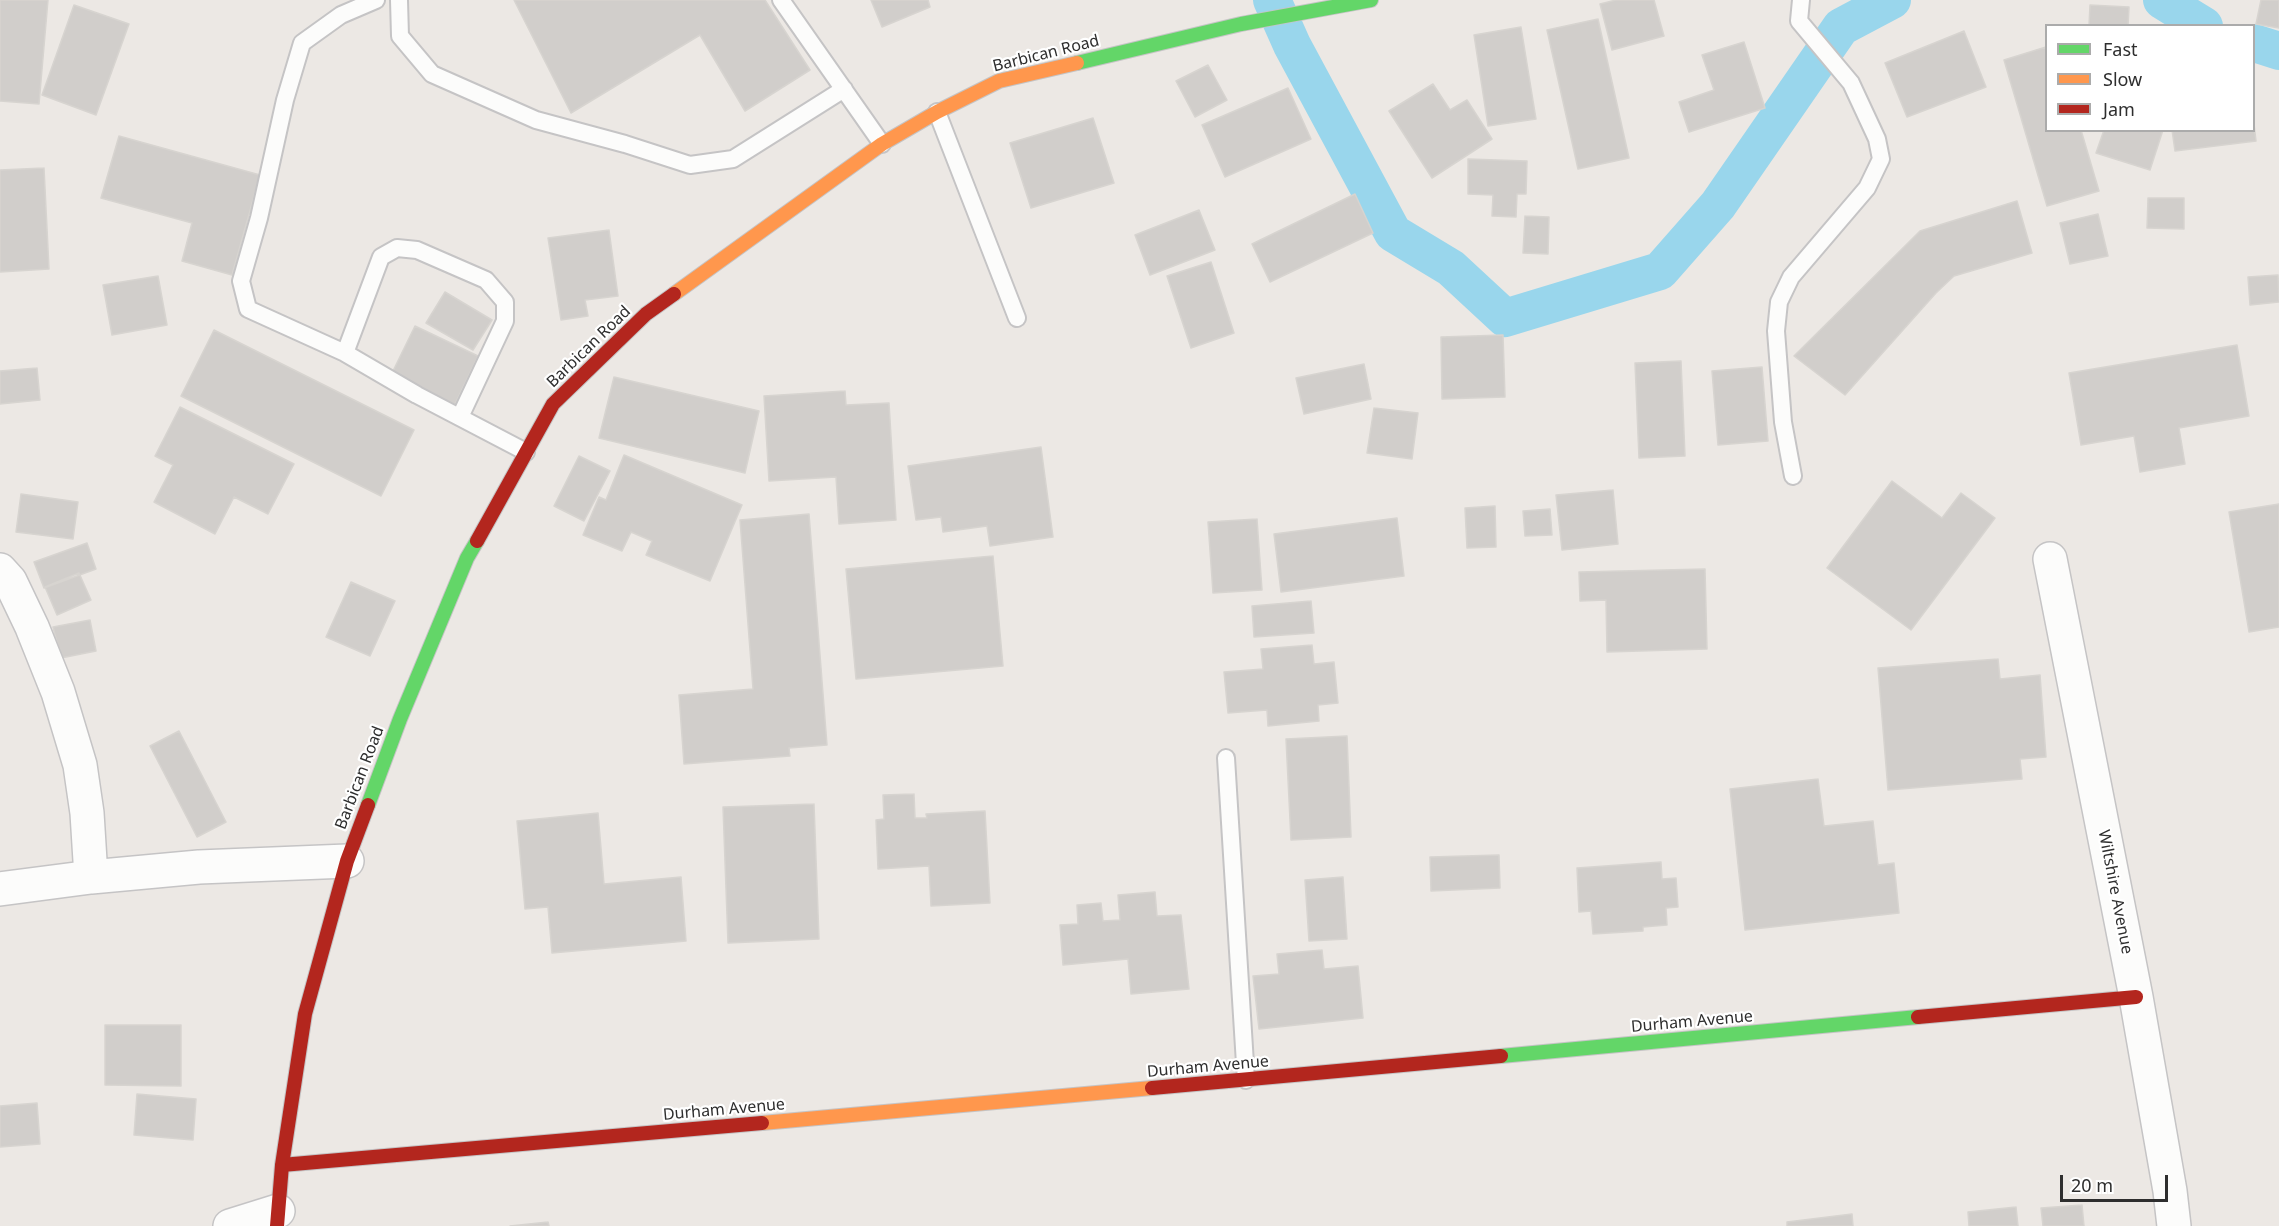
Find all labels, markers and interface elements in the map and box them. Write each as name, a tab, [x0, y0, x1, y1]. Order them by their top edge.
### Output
legend	[2045, 24, 2255, 132]
street label: Barbican Road	[991, 31, 1101, 77]
text: Fast	[2103, 37, 2138, 61]
text: Slow	[2103, 67, 2142, 91]
text: Jam	[2103, 97, 2135, 121]
street label: Barbican Road	[543, 302, 635, 392]
street label: Barbican Road	[331, 724, 389, 832]
street label: Wiltshire Avenue	[2094, 828, 2136, 956]
street label: Durham Avenue	[1630, 1007, 1754, 1037]
street label: Durham Avenue	[1146, 1052, 1270, 1082]
street label: Durham Avenue	[662, 1095, 786, 1125]
scale bar	[2063, 1163, 2171, 1201]
text: 20 m	[2071, 1173, 2113, 1197]

